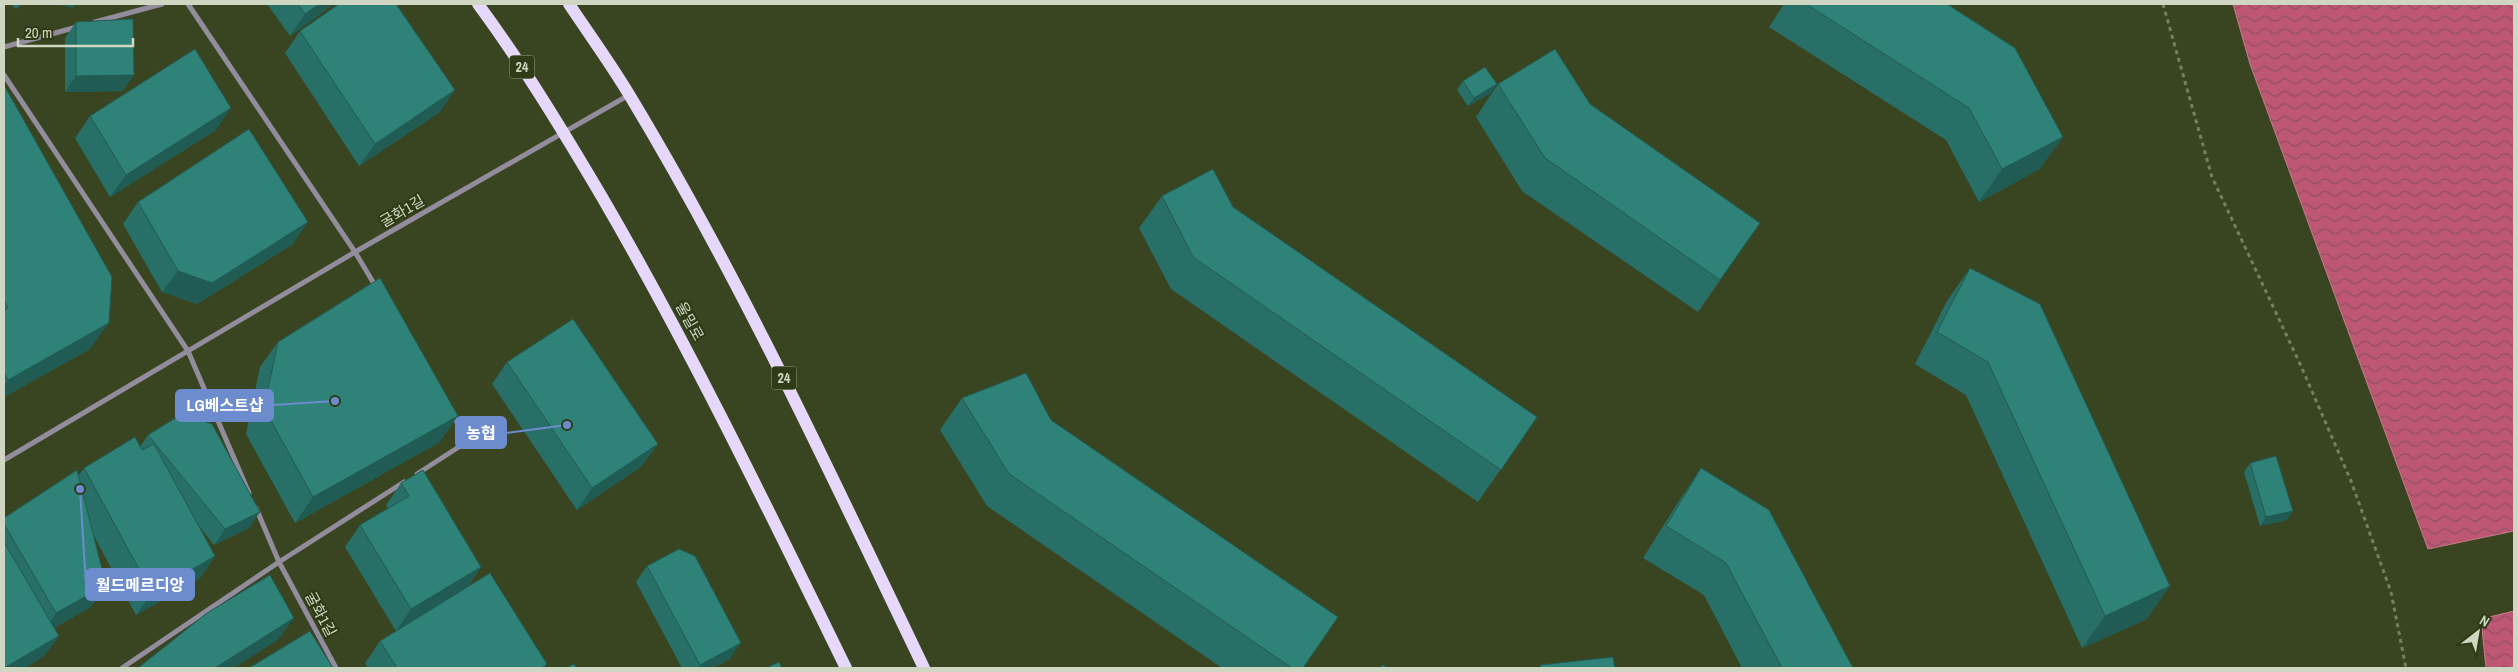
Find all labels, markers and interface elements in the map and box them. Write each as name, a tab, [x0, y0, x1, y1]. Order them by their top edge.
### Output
scale bar	[18, 15, 132, 47]
text: 20 m	[25, 22, 52, 43]
road number: 24	[510, 56, 534, 78]
street label: 굴화1길	[376, 190, 428, 232]
street label: 울밀로	[671, 298, 709, 344]
road number: 24	[772, 366, 796, 389]
callout: LG베스트샵	[176, 390, 273, 421]
text: LG베스트샵	[186, 394, 264, 416]
callout: 농협	[456, 417, 506, 448]
text: 농협	[466, 422, 496, 444]
callout: 월드메르디앙	[86, 569, 194, 600]
text: 월드메르디앙	[96, 574, 184, 596]
street label: 굴화1길	[300, 588, 342, 640]
north arrow	[2453, 607, 2503, 657]
text: N	[2477, 611, 2493, 631]

